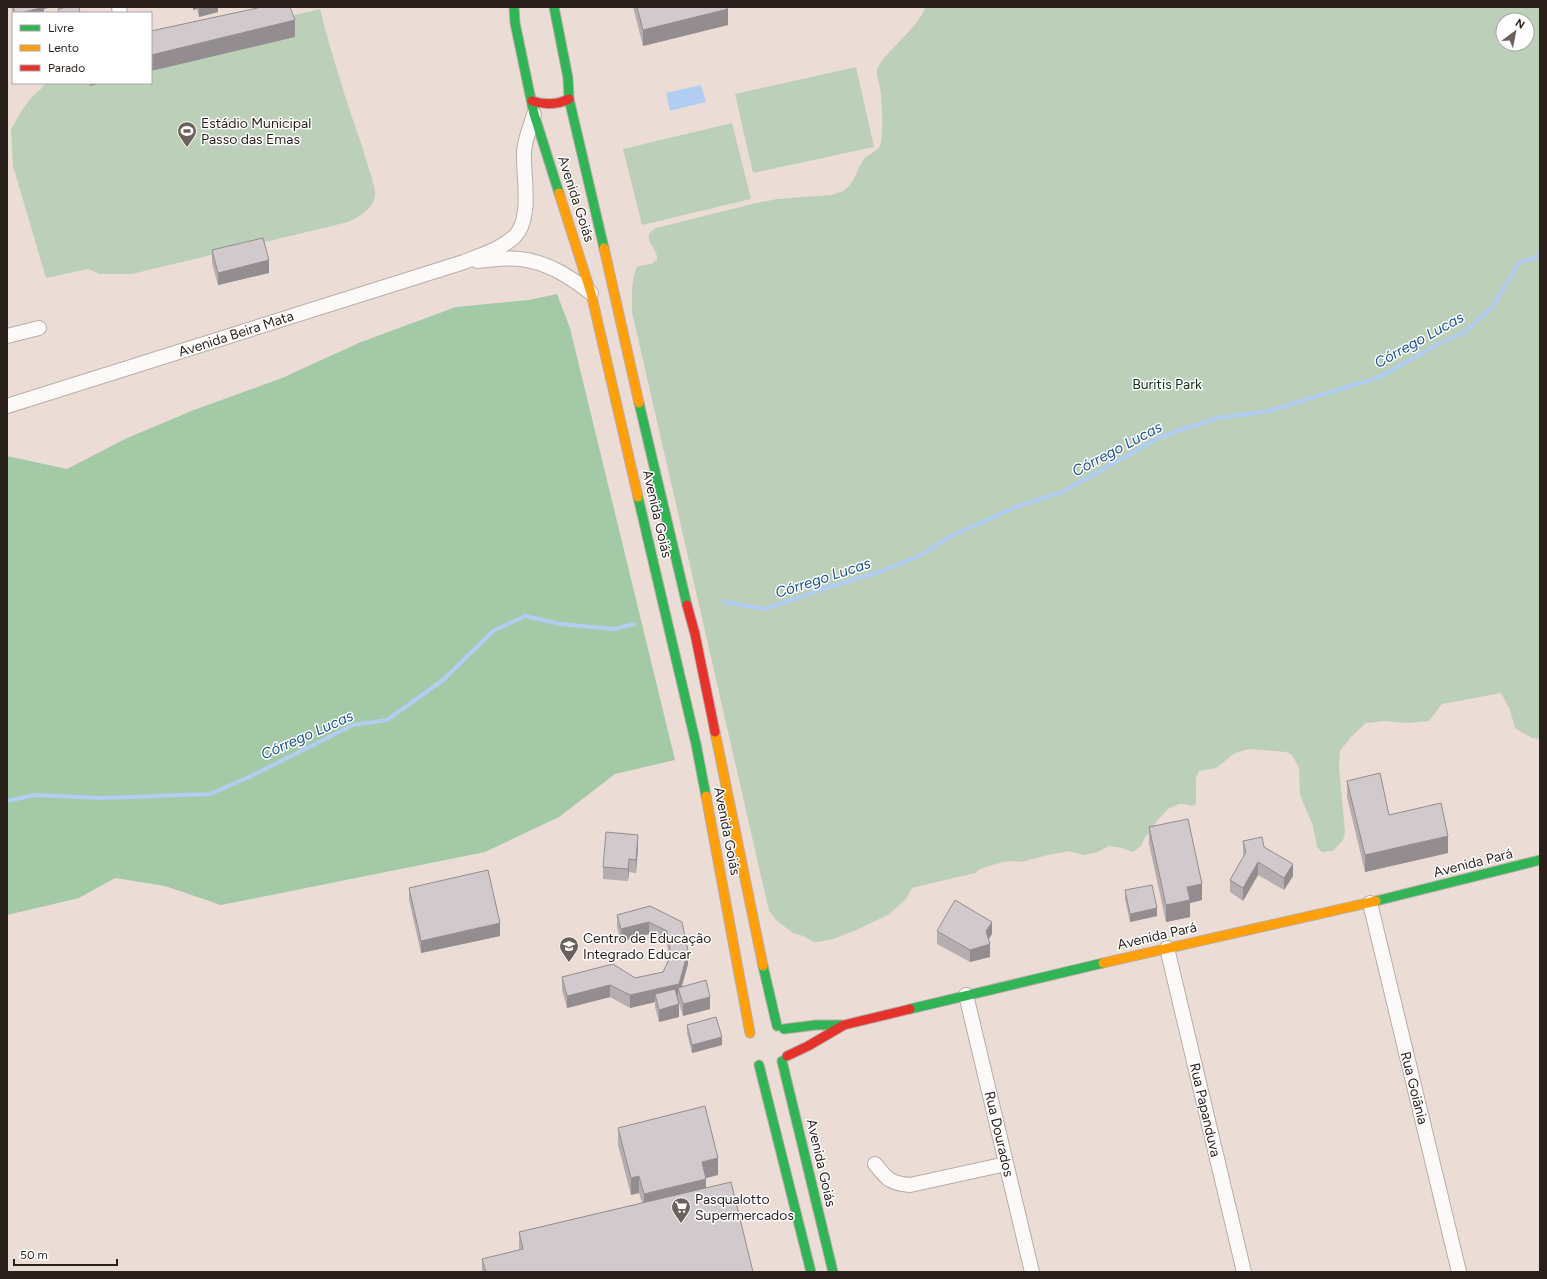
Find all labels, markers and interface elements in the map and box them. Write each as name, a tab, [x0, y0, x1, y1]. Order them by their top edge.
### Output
legend	[12, 12, 152, 84]
north arrow	[1495, 12, 1535, 52]
text: N	[1513, 16, 1527, 32]
text: Livre	[48, 21, 74, 35]
text: Lento	[48, 41, 79, 55]
text: Parado	[48, 61, 85, 75]
place label: Estádio Municipal Passo das Emas	[201, 115, 311, 148]
sports icon: Estádio Municipal Passo das Emas	[176, 120, 198, 148]
street label: Avenida Goiás	[554, 154, 598, 244]
street label: Avenida Beira Mata	[176, 307, 296, 361]
water label: Córrego Lucas	[1371, 308, 1467, 372]
park label: Buritis Park	[1132, 376, 1202, 393]
water label: Córrego Lucas	[1069, 418, 1165, 480]
street label: Avenida Goiás	[639, 468, 675, 560]
water label: Córrego Lucas	[773, 554, 873, 602]
water label: Córrego Lucas	[258, 707, 356, 763]
street label: Avenida Goiás	[710, 785, 744, 877]
street label: Avenida Pará	[1432, 845, 1514, 881]
street label: Avenida Pará	[1116, 919, 1198, 953]
place label: Centro de Educação Integrado Educar	[583, 930, 711, 963]
school or university icon: Centro de Educação Integrado Educar	[558, 935, 580, 963]
street label: Rua Goiânia	[1397, 1050, 1431, 1126]
street label: Rua Papanduva	[1186, 1061, 1224, 1159]
street label: Rua Dourados	[981, 1089, 1017, 1179]
street label: Avenida Goiás	[803, 1117, 839, 1209]
place label: Pasqualotto Supermercados	[695, 1191, 794, 1224]
supermarket icon: Pasqualotto Supermercados	[670, 1196, 692, 1224]
scale bar	[14, 1241, 117, 1267]
text: 50 m	[20, 1248, 48, 1262]

